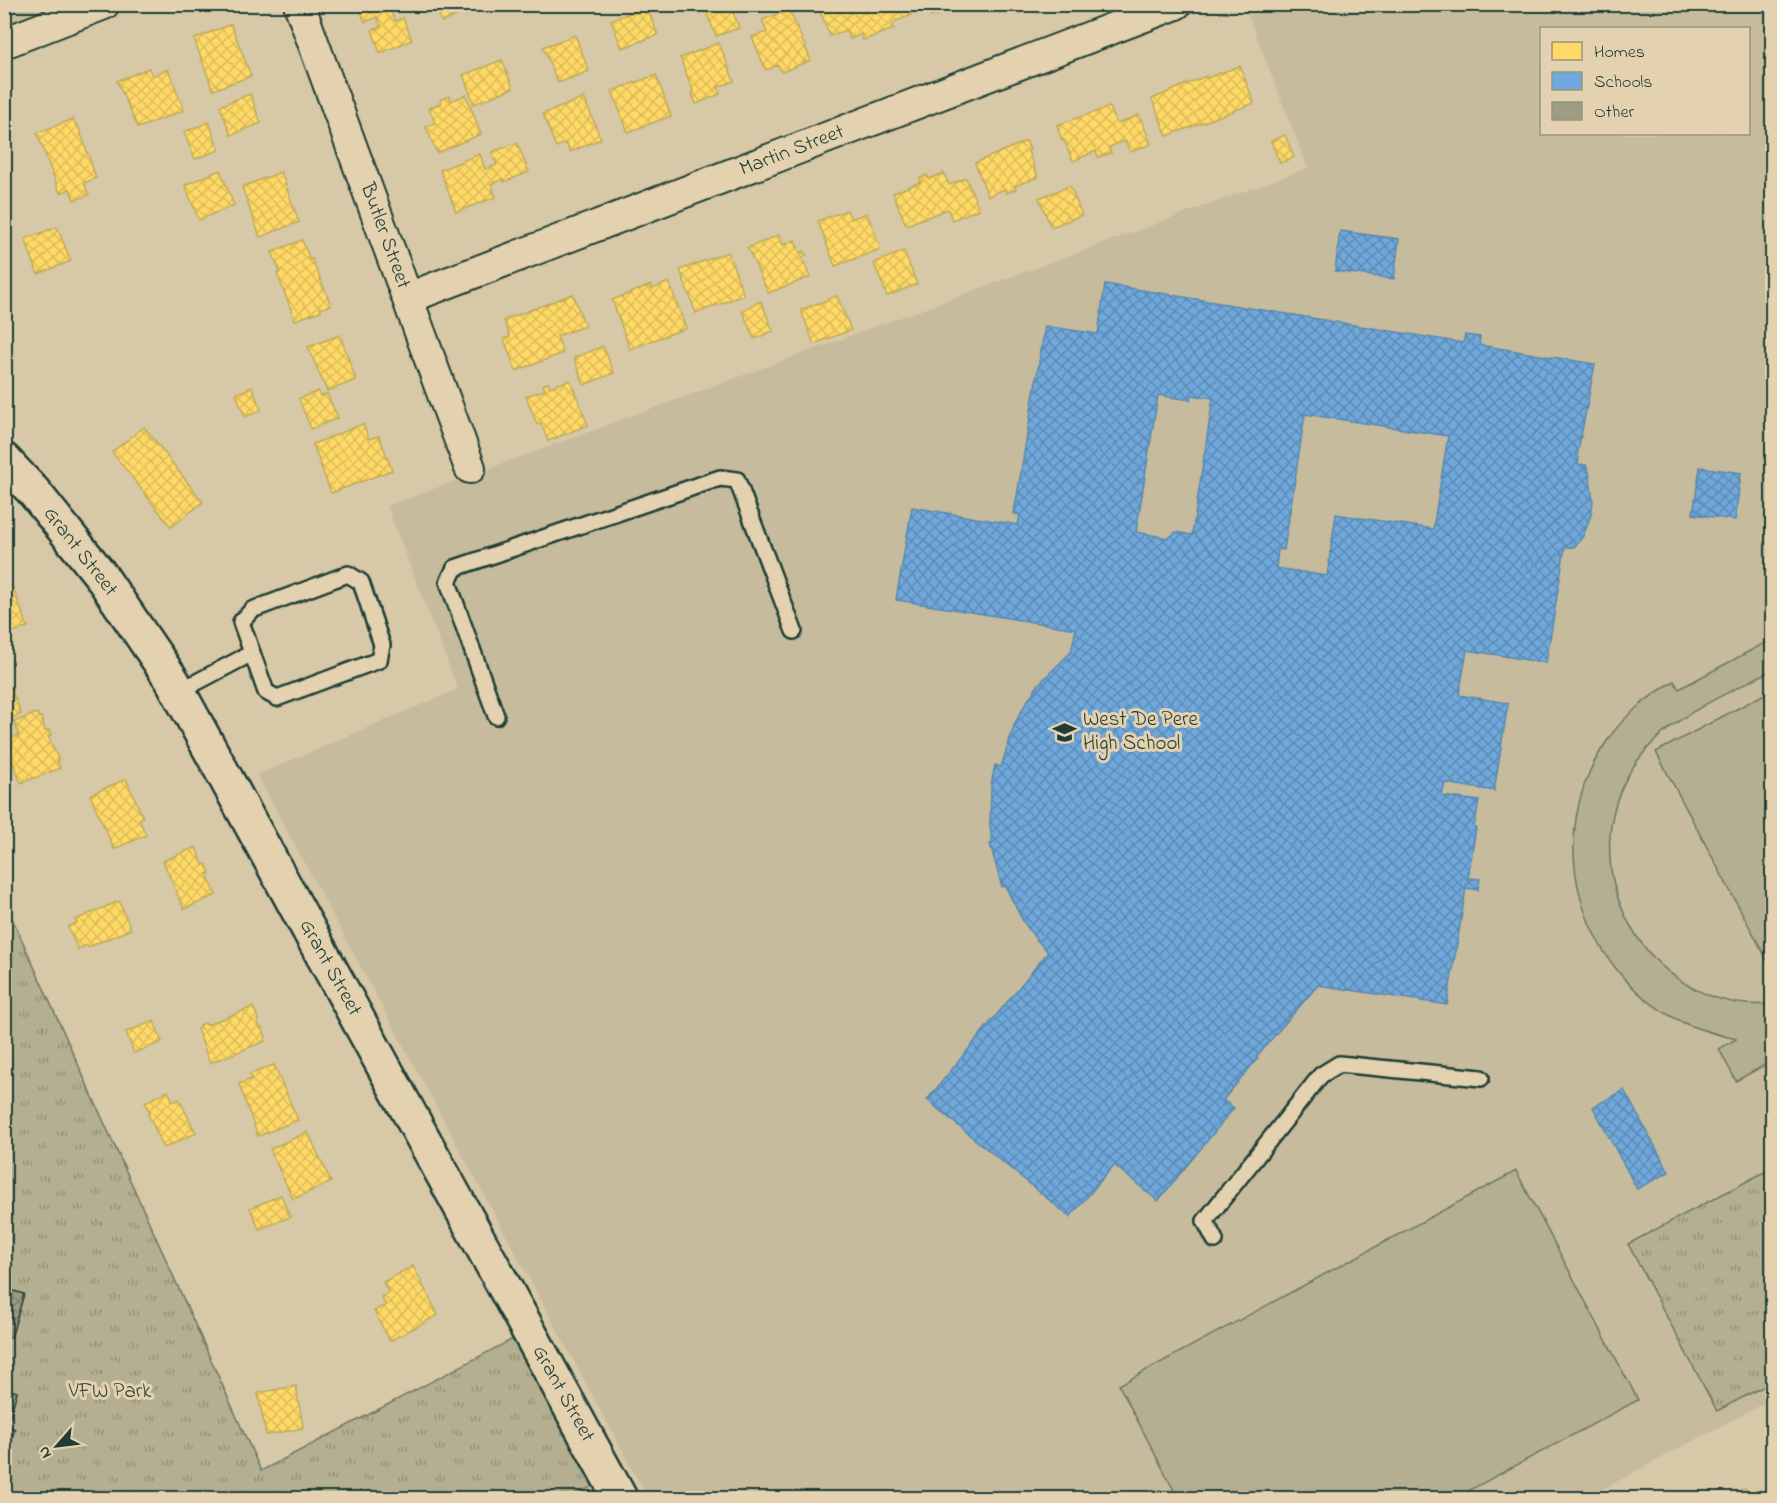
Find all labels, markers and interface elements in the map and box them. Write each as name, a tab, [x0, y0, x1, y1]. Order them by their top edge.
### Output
legend	[1540, 27, 1750, 135]
text: Homes	[1594, 40, 1645, 66]
text: Schools	[1594, 70, 1652, 96]
text: Other	[1594, 100, 1634, 126]
street label: Martin Street	[735, 117, 849, 185]
street label: Butler Street	[352, 178, 418, 293]
street label: Grant Street	[35, 501, 125, 603]
place label: West De Pere High School	[1083, 705, 1199, 761]
school or university icon: West De Pere High School	[1052, 719, 1078, 745]
street label: Grant Street	[291, 914, 369, 1022]
street label: Grant Street	[524, 1340, 602, 1448]
park label: VFW Park	[68, 1377, 152, 1407]
north arrow	[27, 1416, 87, 1476]
text: N	[32, 1442, 59, 1463]

